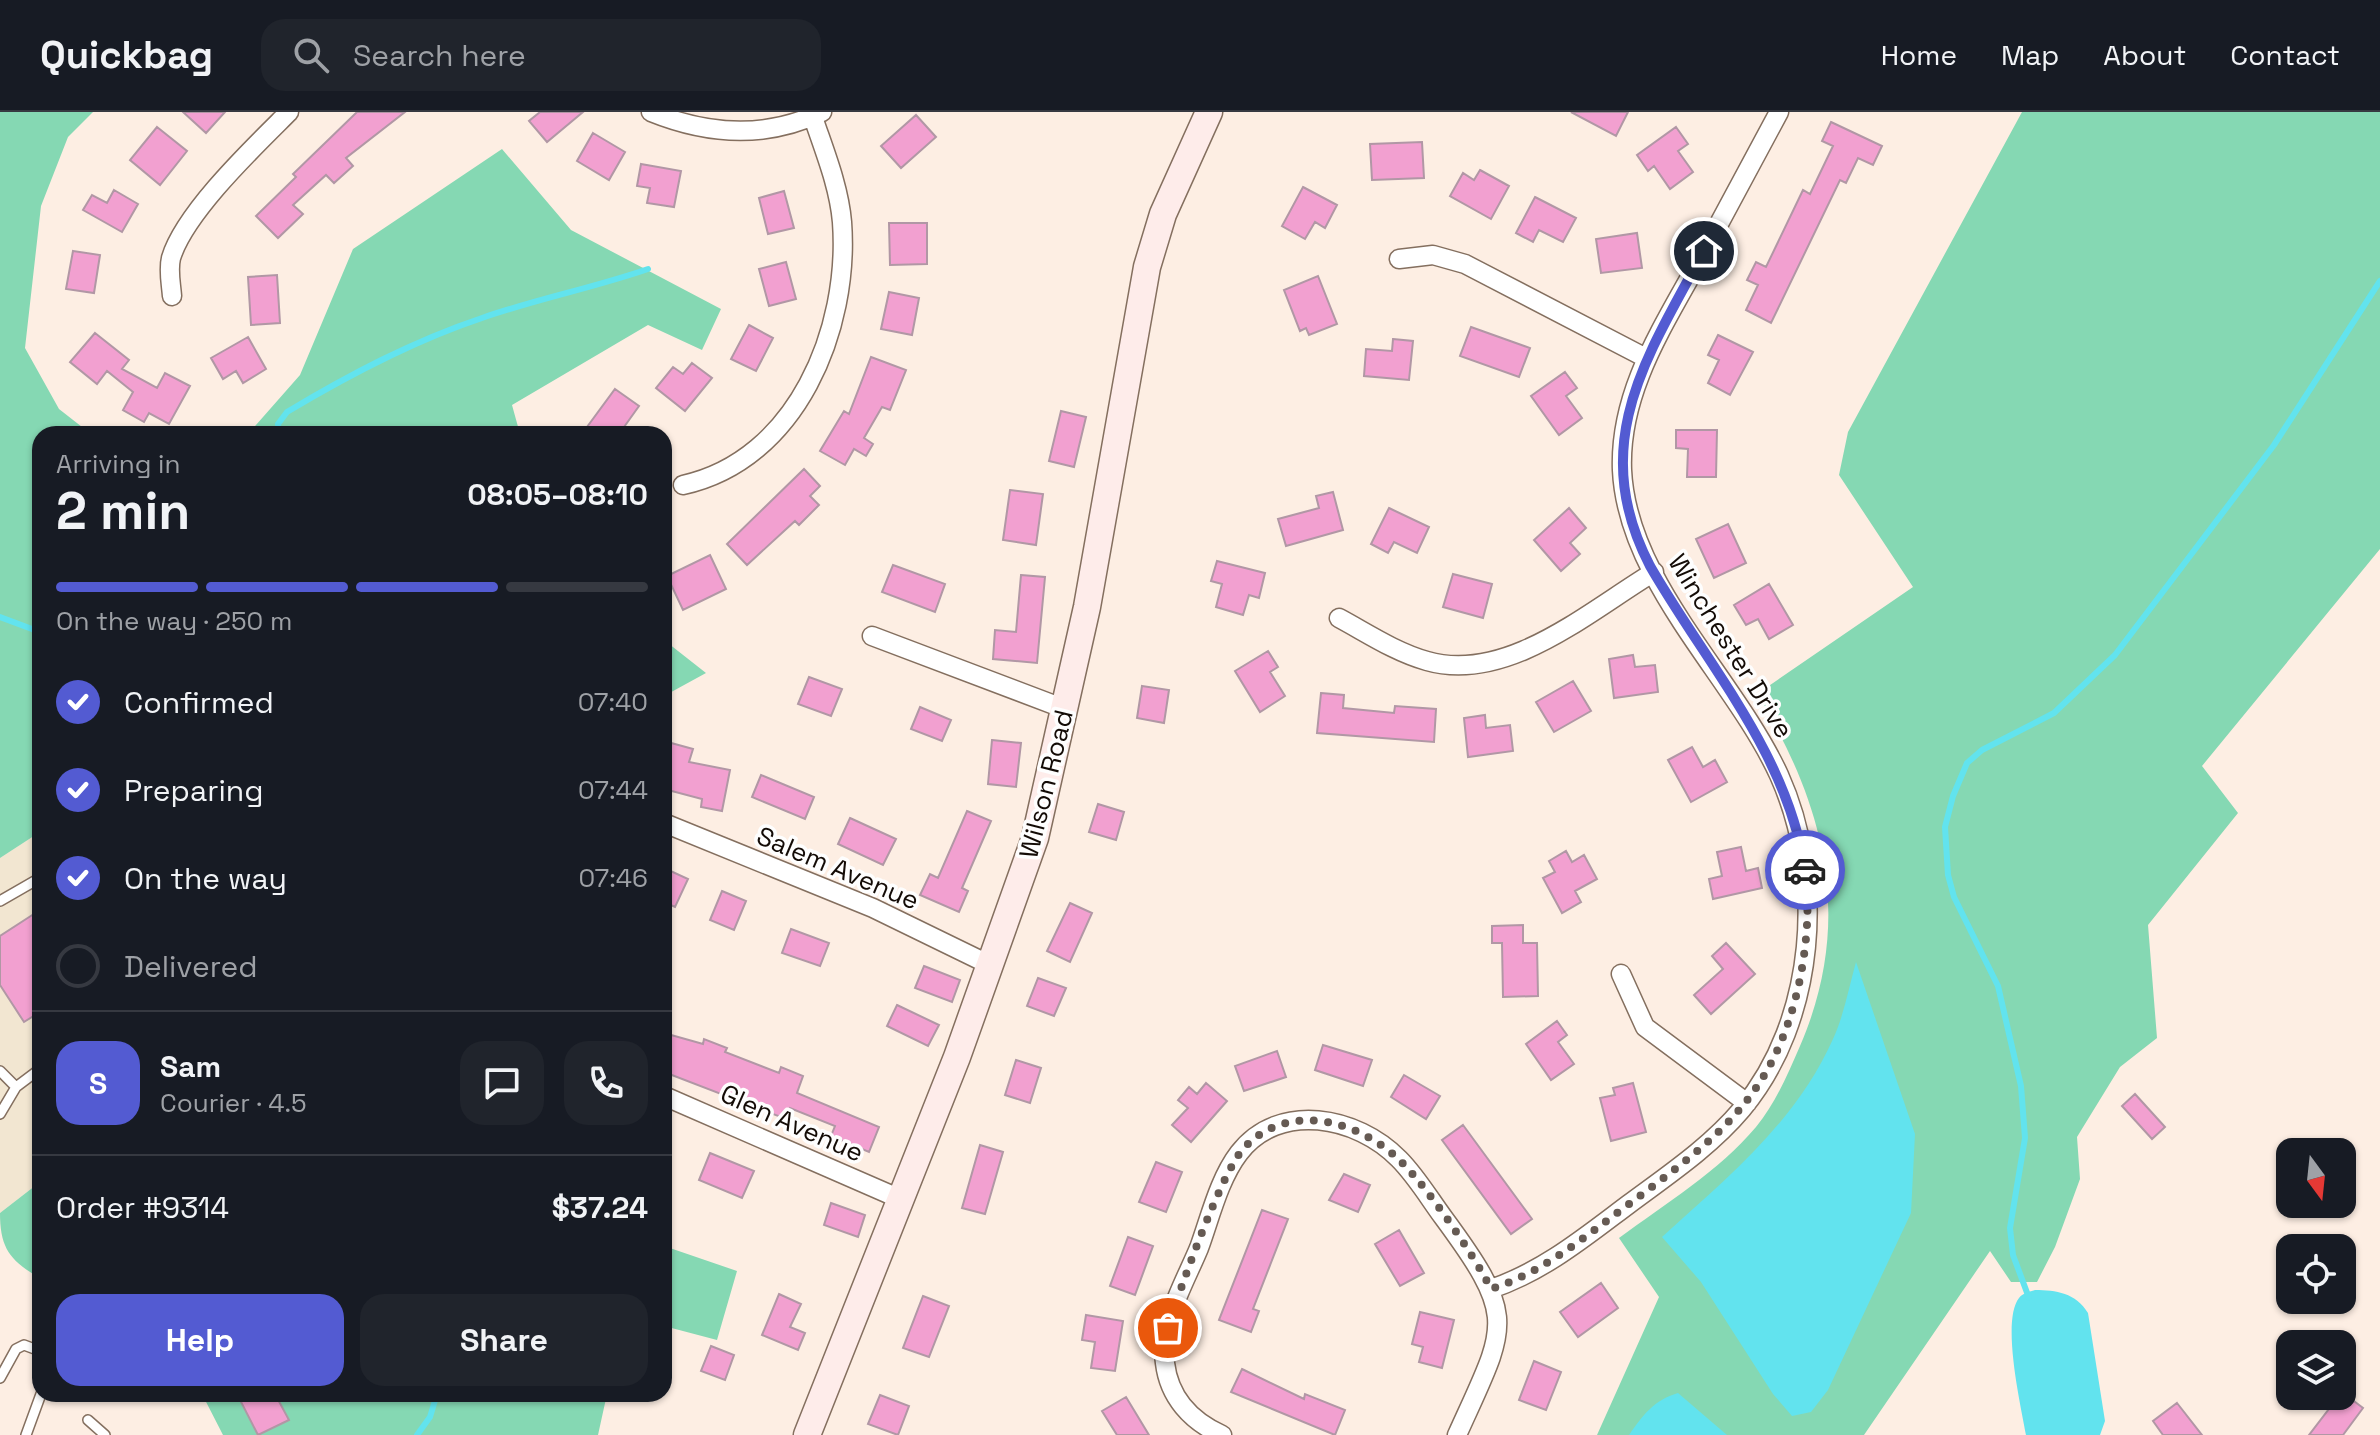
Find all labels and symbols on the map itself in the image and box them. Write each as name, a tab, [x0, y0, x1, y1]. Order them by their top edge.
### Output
pin	[1670, 217, 1738, 285]
street label: Winchester Drive	[1661, 548, 1801, 744]
street label: Wilson Road	[1011, 706, 1081, 862]
street label: Salem Avenue	[752, 819, 924, 917]
courier	[1765, 830, 1845, 910]
street label: Glen Avenue	[715, 1076, 869, 1170]
north arrow	[2276, 1138, 2356, 1218]
pin	[1134, 1294, 1202, 1362]

